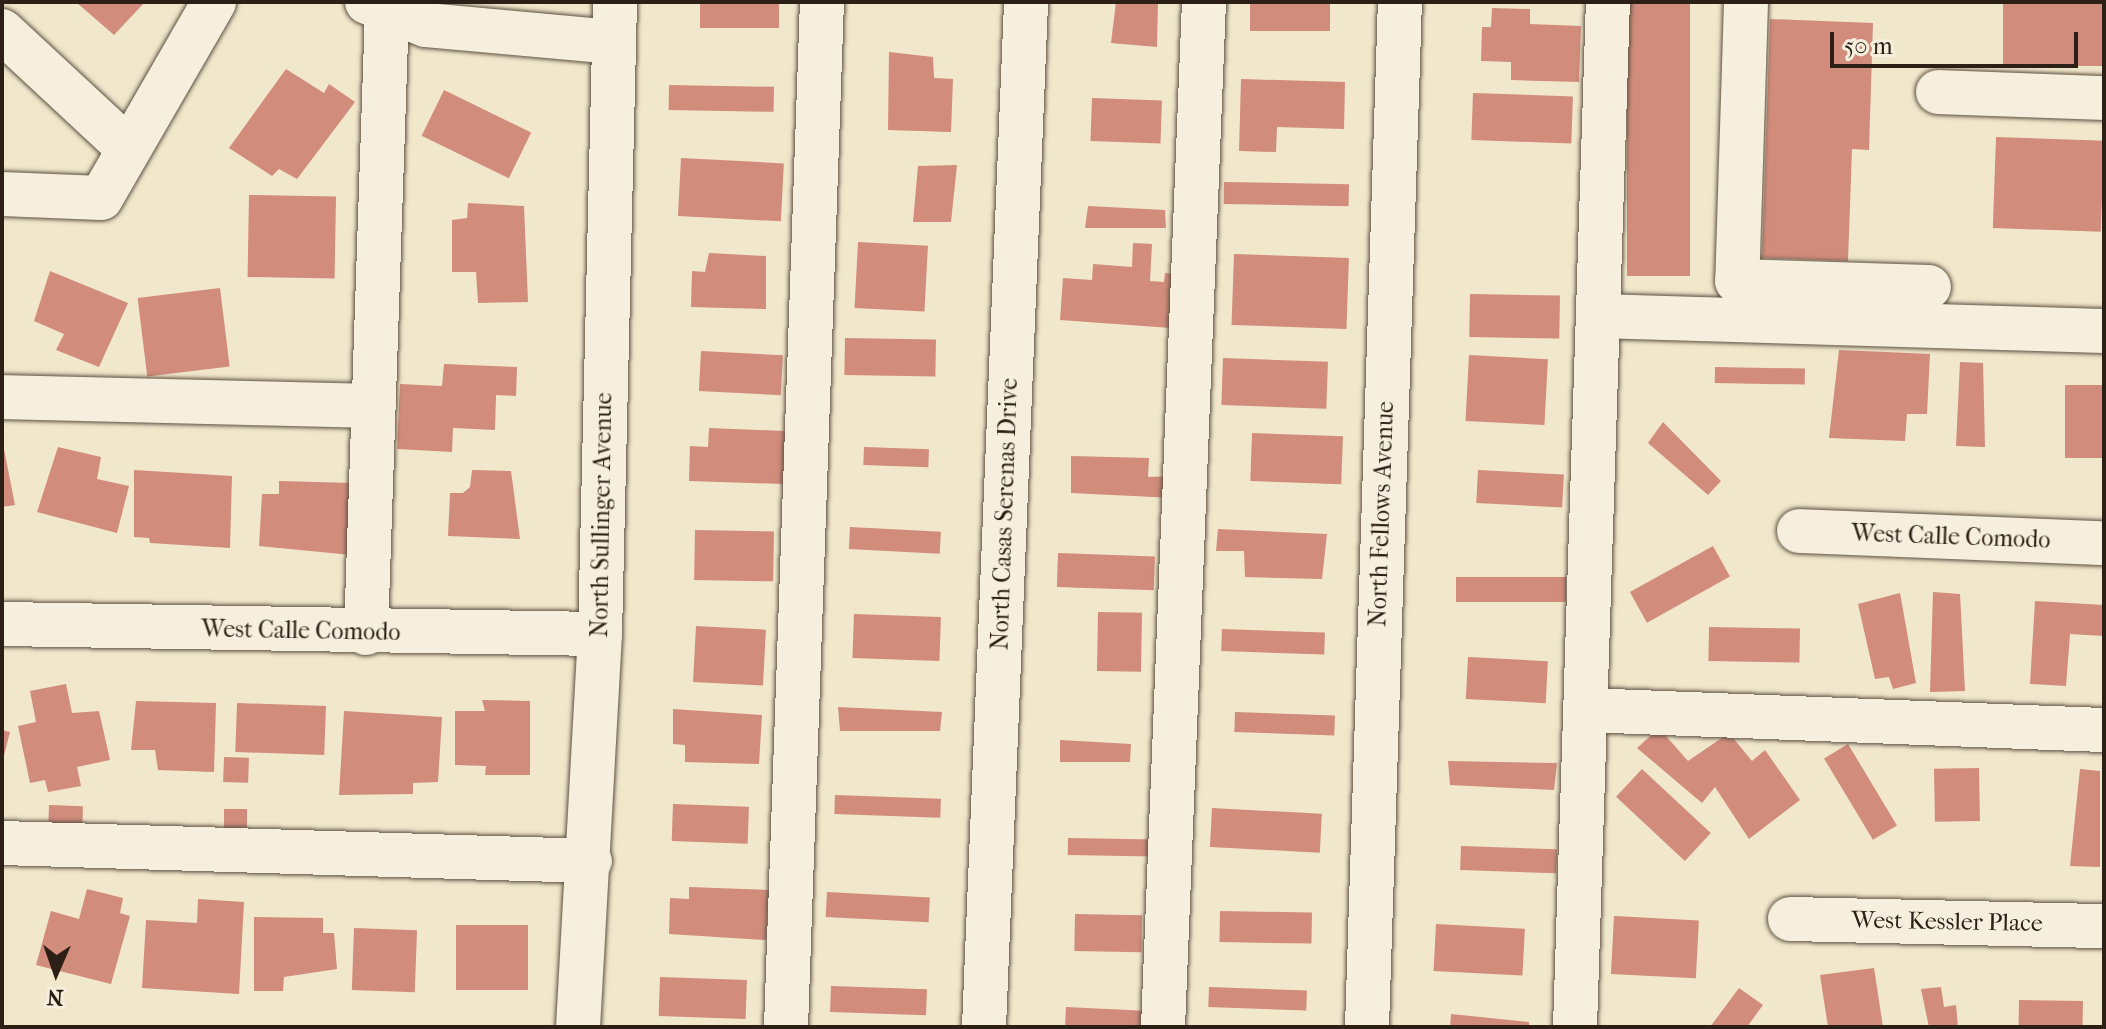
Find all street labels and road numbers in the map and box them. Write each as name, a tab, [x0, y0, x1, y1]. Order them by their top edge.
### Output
street label: North Casas Serenas Drive	[986, 377, 1024, 651]
street label: North Sullinger Avenue	[585, 392, 619, 638]
street label: North Fellows Avenue	[1364, 401, 1400, 627]
street label: West Calle Comodo	[1851, 519, 2051, 555]
street label: West Calle Comodo	[201, 615, 401, 647]
street label: West Kessler Place	[1851, 906, 2043, 938]

